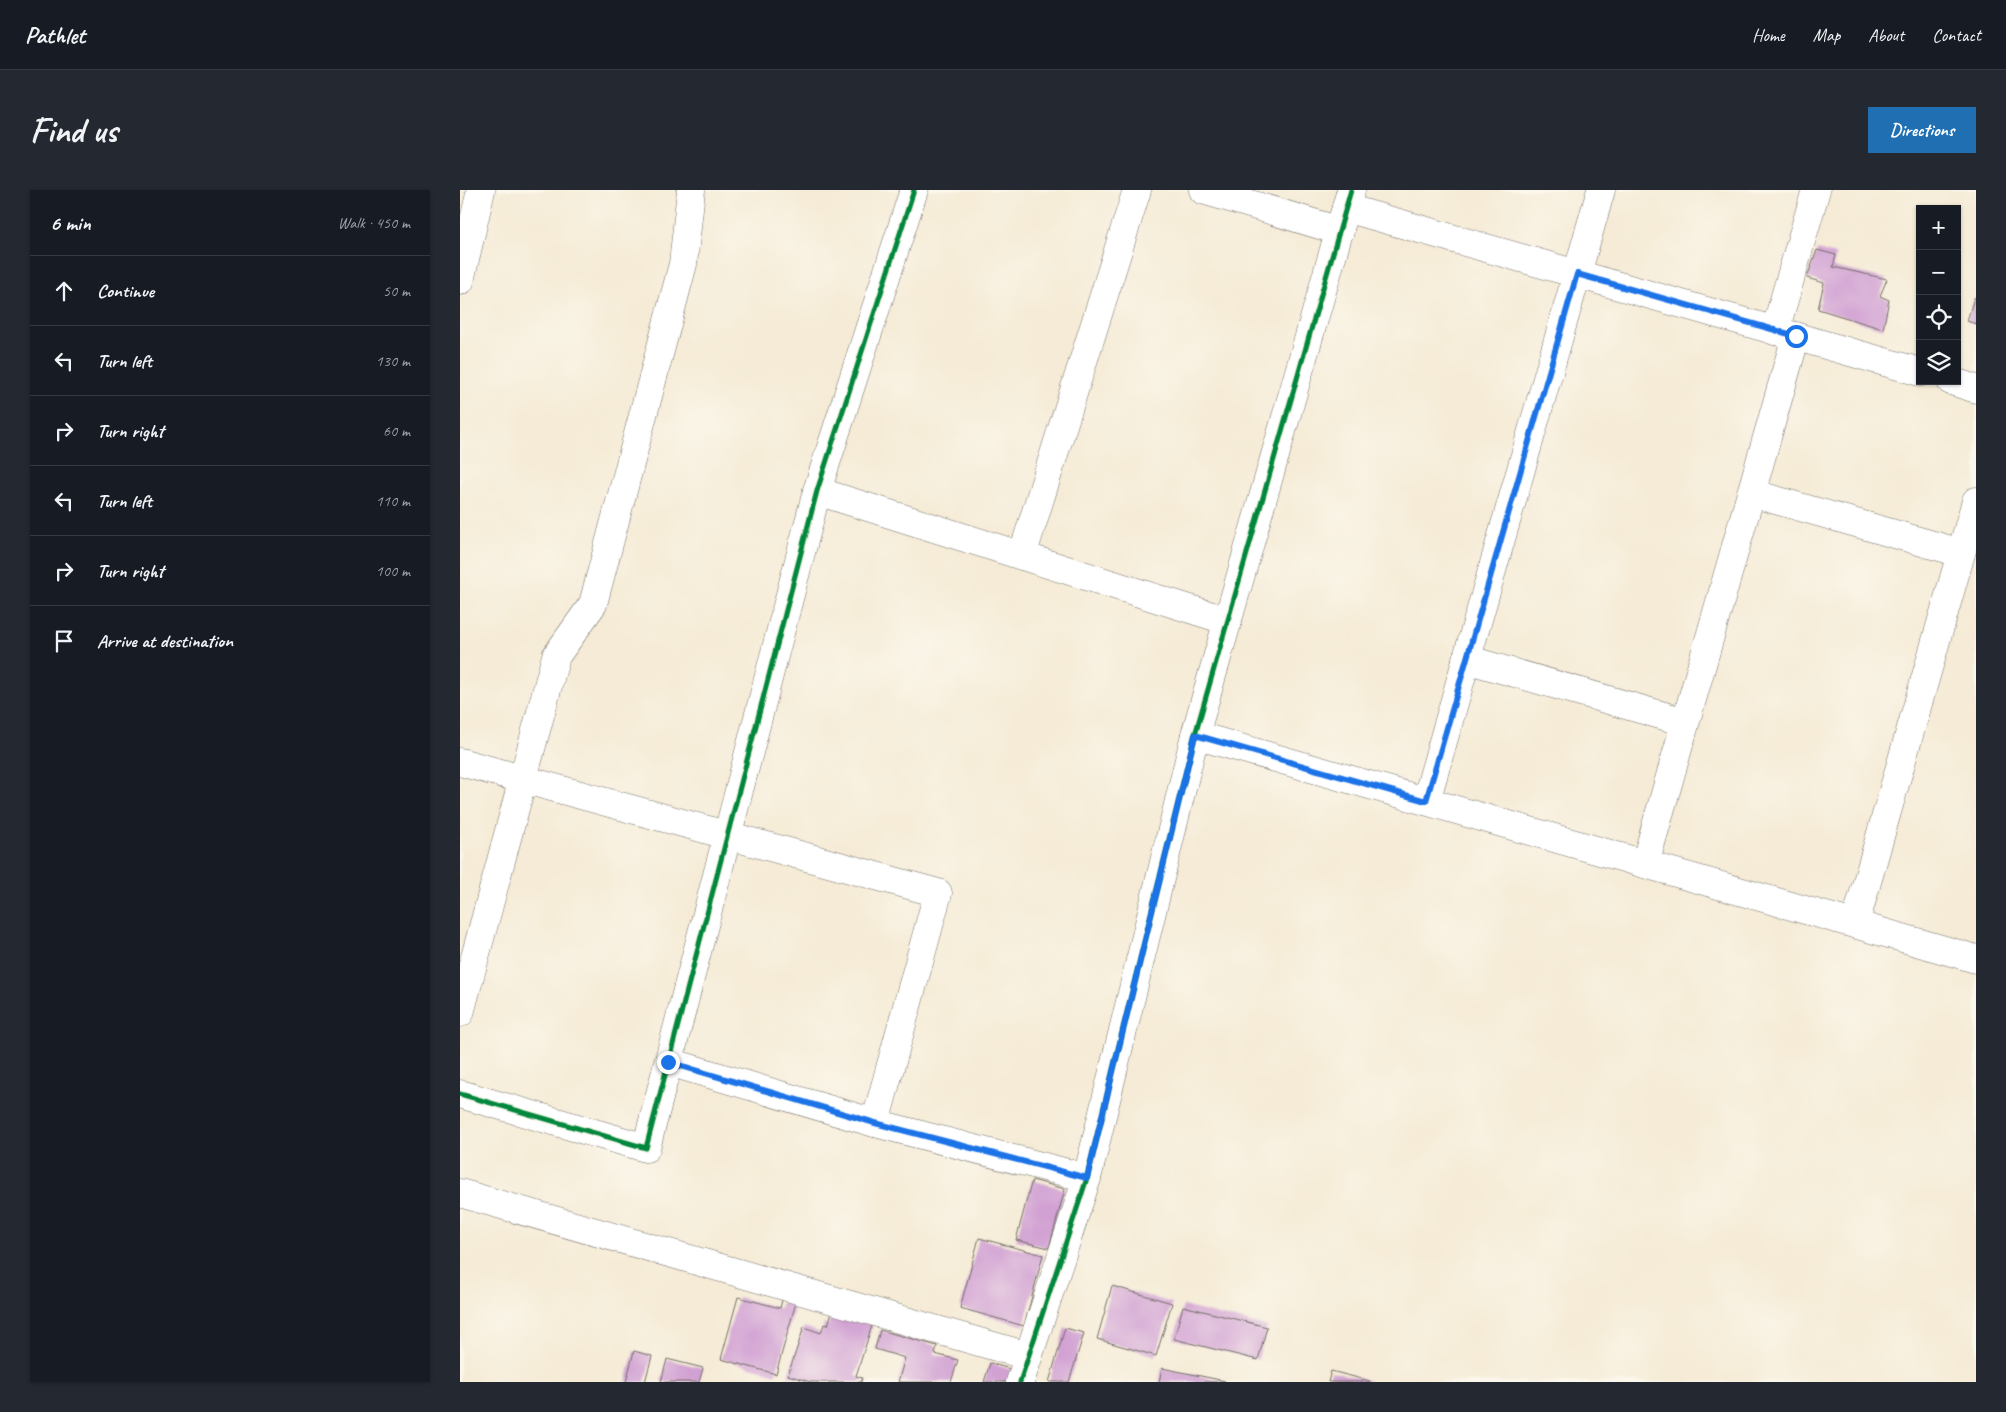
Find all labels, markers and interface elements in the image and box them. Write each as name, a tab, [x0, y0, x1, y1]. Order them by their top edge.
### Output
text: Pathlet	[25, 20, 85, 50]
text: Home	[1752, 24, 1785, 46]
text: Map	[1813, 24, 1840, 46]
text: About	[1868, 24, 1904, 46]
text: Contact	[1932, 24, 1981, 46]
button: Directions	[1868, 107, 1976, 153]
text: Find us	[30, 108, 117, 153]
map controls	[1916, 205, 1961, 385]
button: +	[1916, 205, 1961, 250]
text: 6 min	[50, 210, 91, 236]
text: Walk · 450 m	[338, 213, 410, 233]
button: −	[1916, 250, 1961, 295]
icon: ahead	[50, 277, 78, 305]
text: Continue	[97, 279, 154, 303]
text: 50 m	[383, 281, 410, 301]
button: locate	[1916, 295, 1961, 340]
route start	[1785, 325, 1808, 348]
button: layers	[1916, 340, 1961, 385]
icon: left	[50, 347, 78, 375]
text: Turn left	[97, 349, 152, 373]
text: 130 m	[376, 351, 410, 371]
icon: right	[50, 417, 78, 445]
text: Turn right	[97, 419, 164, 443]
text: 60 m	[383, 421, 410, 441]
icon: left	[50, 487, 78, 515]
text: Turn left	[97, 489, 152, 513]
text: 110 m	[376, 491, 410, 511]
icon: right	[50, 557, 78, 585]
text: Turn right	[97, 559, 164, 583]
text: 100 m	[376, 561, 410, 581]
icon: arrive	[50, 627, 78, 655]
text: Arrive at destination	[97, 629, 233, 653]
route end	[657, 1051, 680, 1074]

